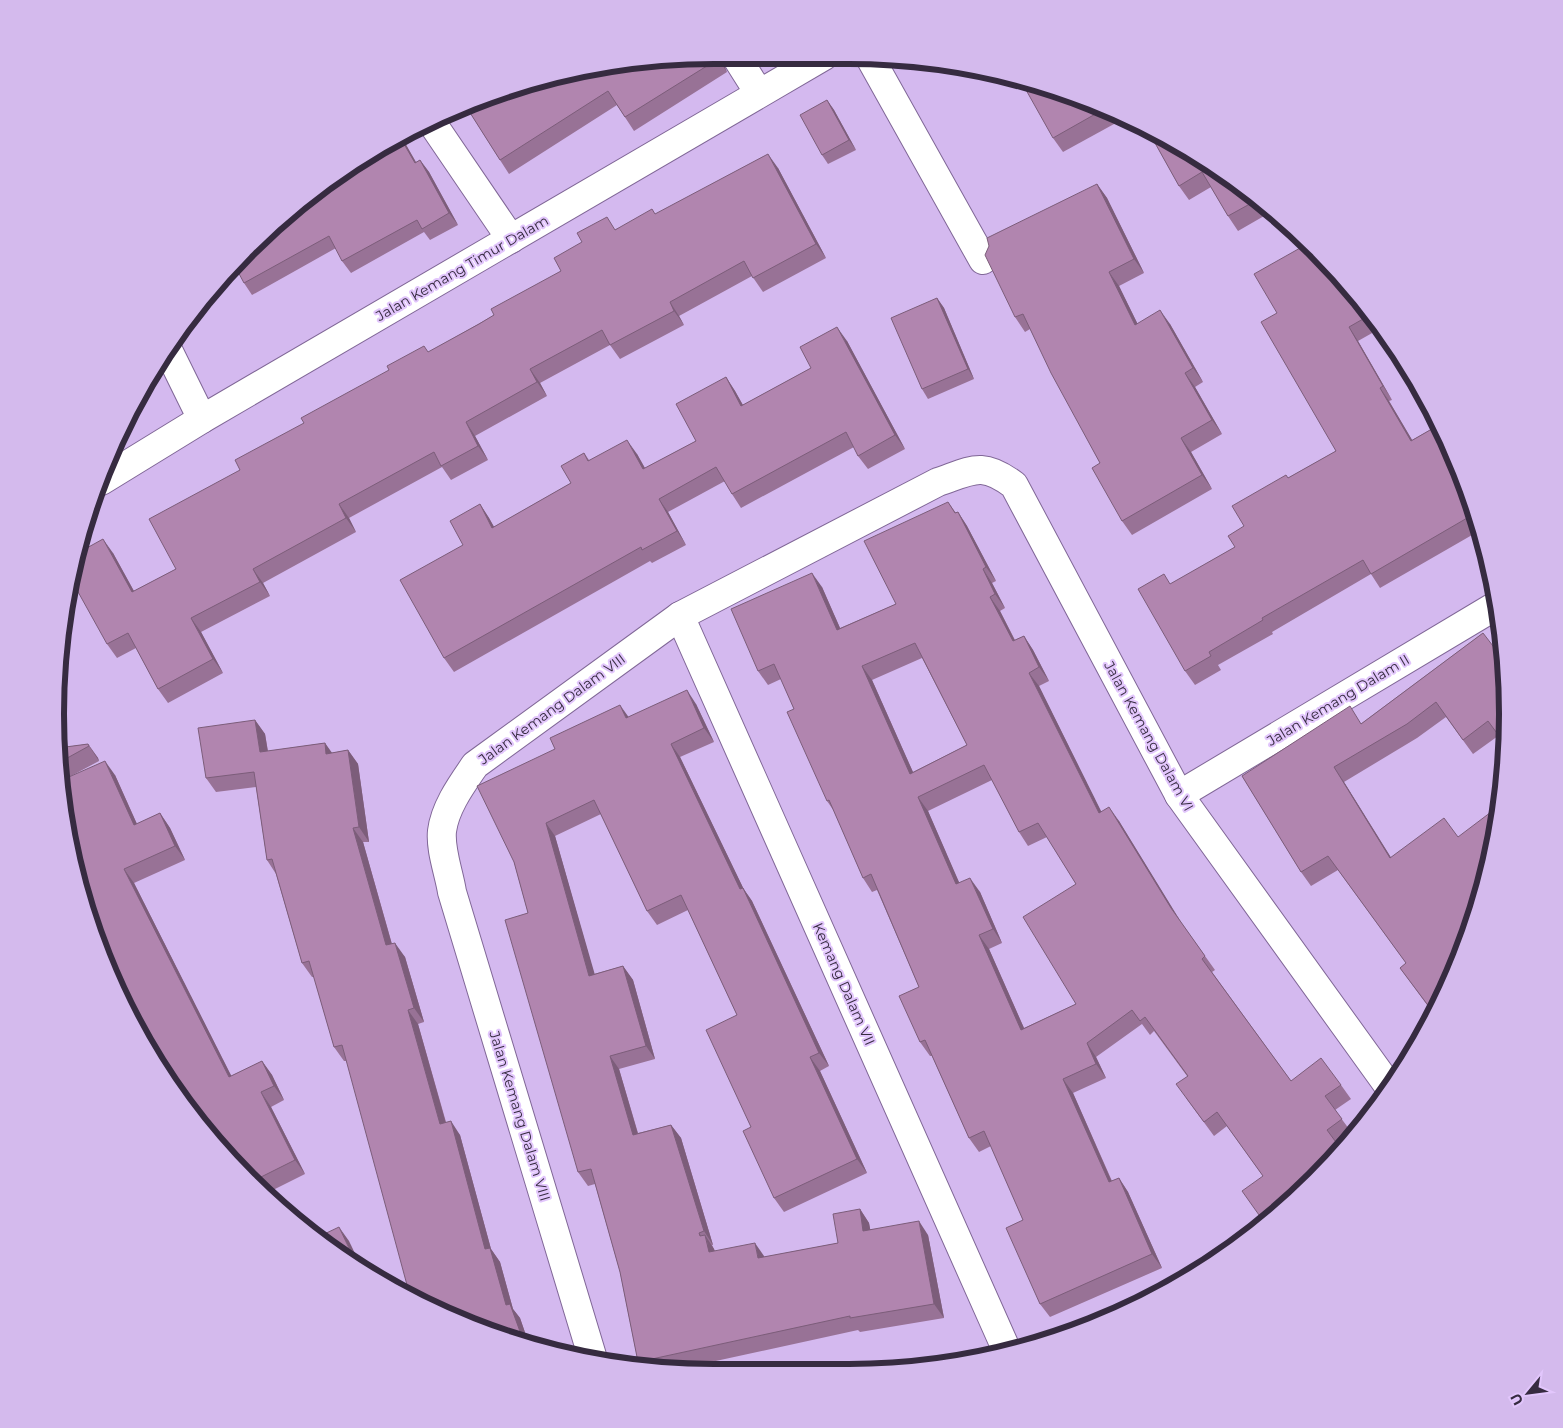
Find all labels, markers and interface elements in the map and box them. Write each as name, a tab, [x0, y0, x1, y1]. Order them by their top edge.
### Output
street label: Jalan Kemang Timur Dalam	[372, 211, 552, 325]
street label: Jalan Kemang Dalam VIII	[474, 650, 629, 769]
street label: Jalan Kemang Dalam II	[1263, 650, 1413, 750]
street label: Jalan Kemang Dalam VI	[1100, 657, 1198, 814]
street label: Kemang Dalam VII	[809, 920, 879, 1048]
street label: Jalan Kemang Dalam VIII	[485, 1028, 554, 1203]
north arrow	[1503, 1368, 1553, 1418]
text: U	[1506, 1390, 1527, 1408]

